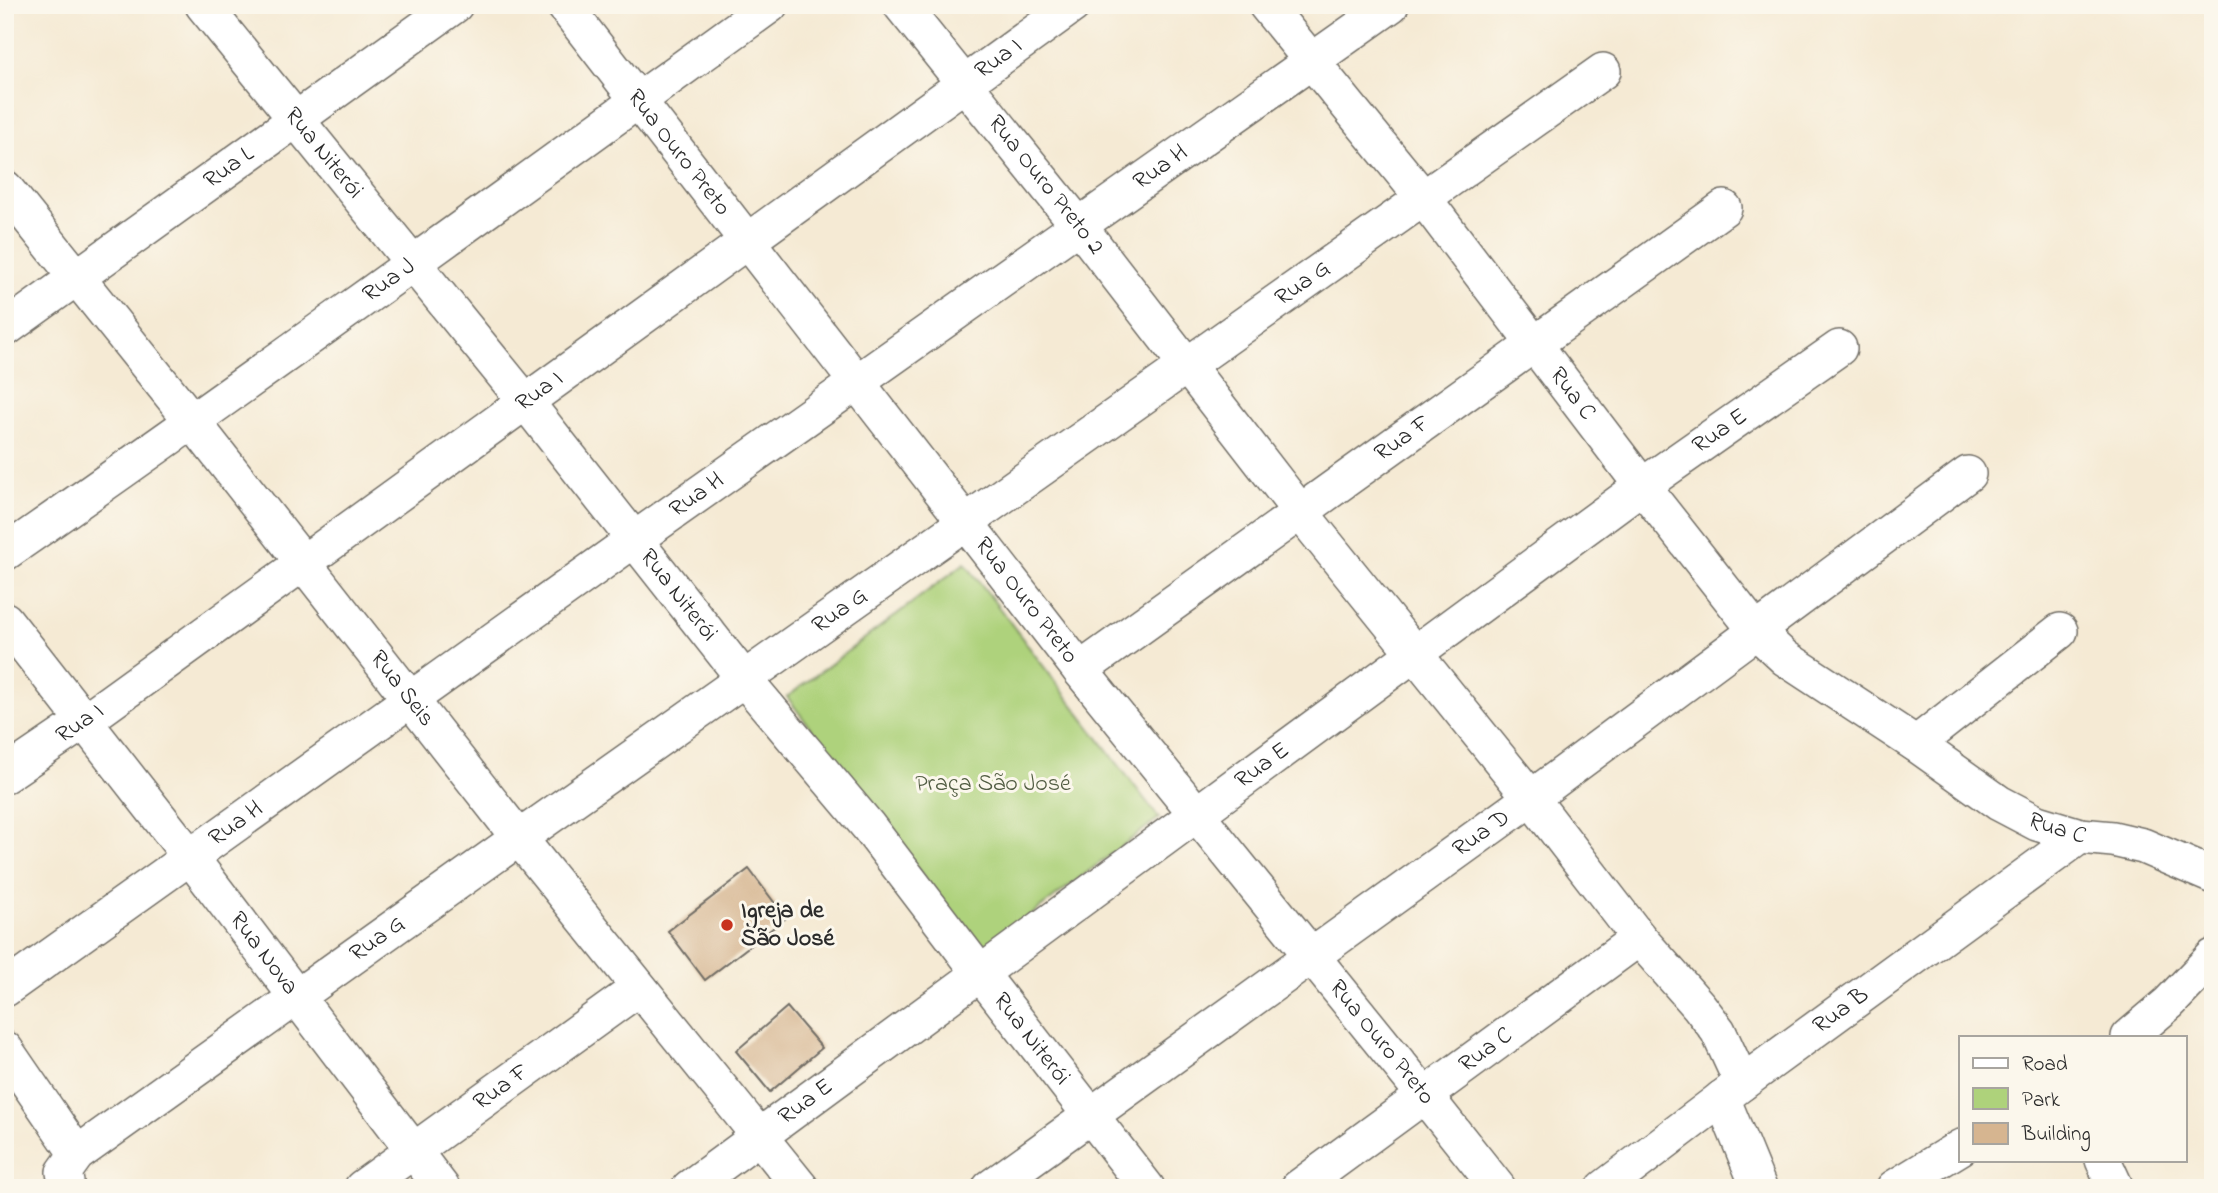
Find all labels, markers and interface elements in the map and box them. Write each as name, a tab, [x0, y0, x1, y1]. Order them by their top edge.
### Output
street label: Rua I	[968, 29, 1030, 88]
street label: Rua Ouro Preto	[618, 82, 739, 224]
street label: Rua Niterói	[275, 100, 372, 207]
street label: Rua Ouro Preto 2	[979, 108, 1113, 262]
street label: Rua H	[1126, 136, 1195, 199]
street label: Rua L	[197, 137, 262, 198]
street label: Rua J	[356, 249, 423, 312]
street label: Rua G	[1268, 252, 1338, 315]
street label: Rua C	[1540, 360, 1604, 428]
street label: Rua I	[509, 362, 571, 421]
street label: Rua E	[1685, 400, 1755, 463]
street label: Rua F	[1367, 406, 1438, 471]
street label: Rua H	[662, 464, 731, 527]
street label: Rua Ouro Preto	[966, 530, 1087, 672]
street label: Rua Niterói	[631, 542, 726, 649]
street label: Rua G	[805, 579, 875, 643]
street label: Rua Seis	[361, 643, 443, 734]
street label: Rua I	[49, 695, 111, 753]
street label: Rua E	[1228, 734, 1297, 798]
park label: Praça São José	[915, 767, 1071, 802]
street label: Rua H	[202, 792, 271, 856]
street label: Rua D	[1446, 801, 1518, 866]
street label: Rua C	[2021, 803, 2090, 854]
place label: Igreja de São José	[741, 894, 835, 957]
street label: Rua Nova	[220, 904, 307, 1003]
street label: Rua G	[343, 907, 413, 971]
marker: Igreja de São José	[719, 917, 735, 933]
street label: Rua Ouro Preto	[1320, 972, 1443, 1113]
street label: Rua B	[1806, 978, 1876, 1043]
street label: Rua Niterói	[984, 985, 1079, 1093]
street label: Rua C	[1452, 1019, 1520, 1082]
legend	[1959, 1036, 2186, 1162]
text: Road	[2022, 1050, 2068, 1080]
street label: Rua F	[466, 1055, 537, 1119]
street label: Rua E	[771, 1070, 840, 1134]
text: Park	[2022, 1086, 2061, 1116]
text: Building	[2021, 1120, 2091, 1152]

